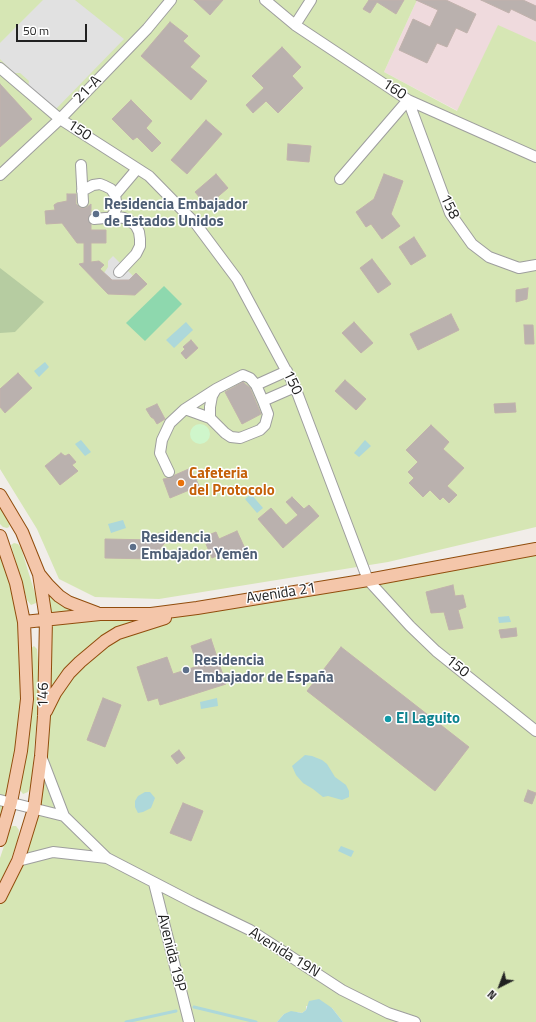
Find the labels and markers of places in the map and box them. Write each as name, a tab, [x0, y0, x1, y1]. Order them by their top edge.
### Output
place label: Residencia Embajador de Estados Unidos	[104, 196, 248, 231]
marker: Residencia Embajador de Estados Unidos	[91, 209, 101, 219]
place label: Cafeteria del Protocolo	[189, 465, 275, 500]
marker: Cafeteria del Protocolo	[176, 478, 186, 488]
place label: Residencia Embajador Yemén	[141, 529, 258, 564]
marker: Residencia Embajador Yemén	[128, 542, 138, 552]
place label: Residencia Embajador de España	[194, 652, 334, 687]
marker: Residencia Embajador de España	[181, 665, 191, 675]
place label: El Laguito	[396, 710, 460, 728]
marker: El Laguito	[383, 714, 393, 724]

